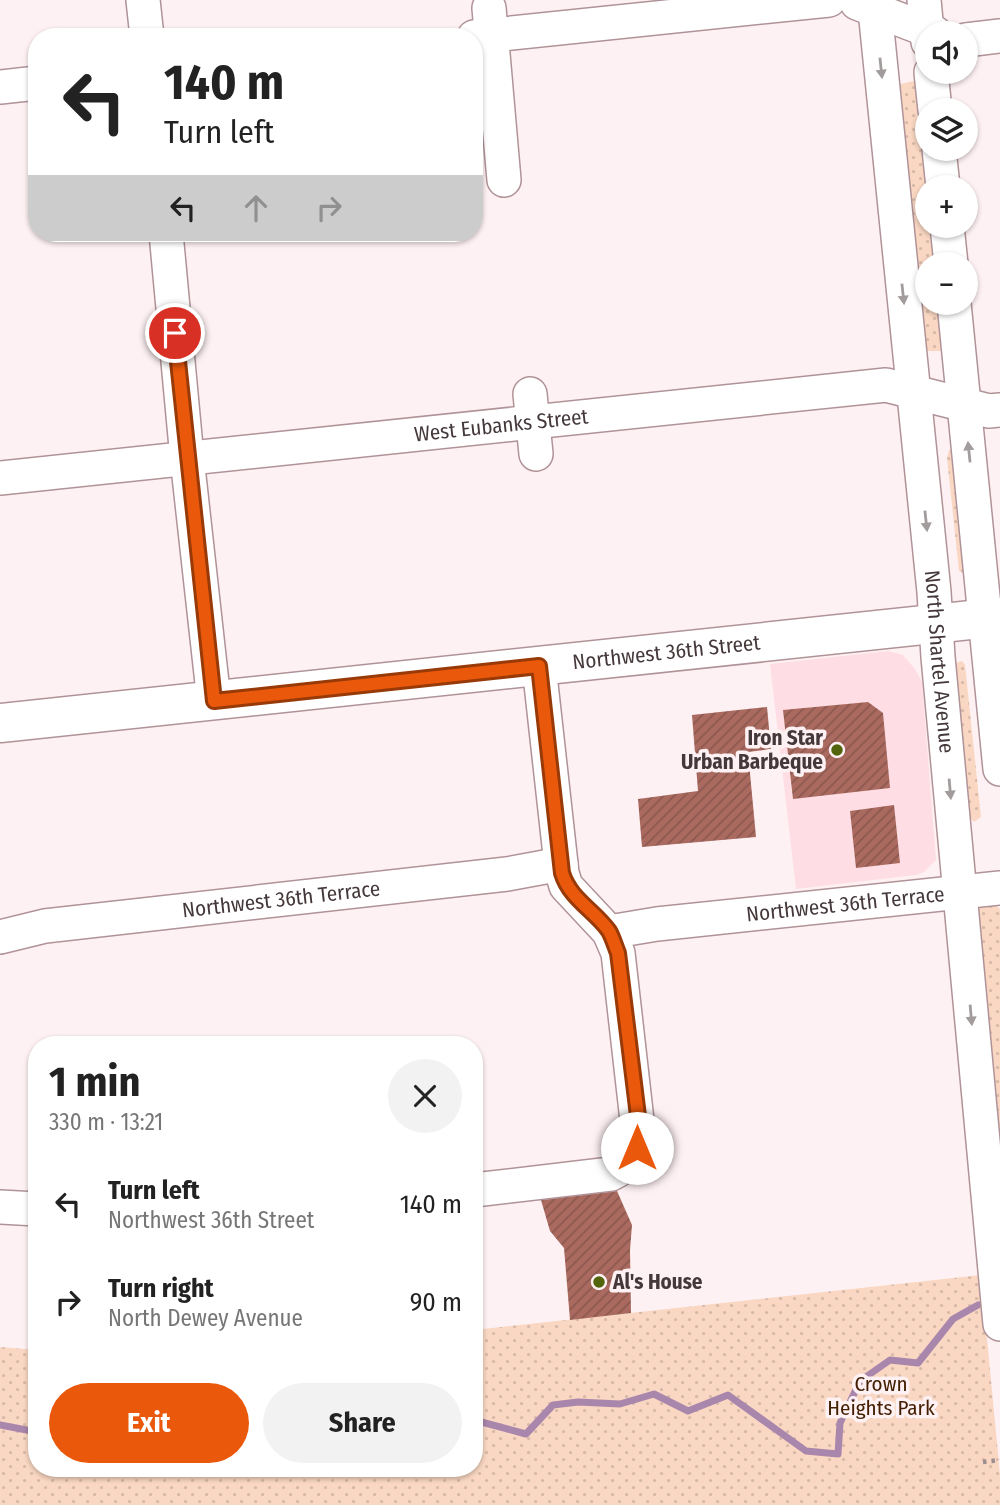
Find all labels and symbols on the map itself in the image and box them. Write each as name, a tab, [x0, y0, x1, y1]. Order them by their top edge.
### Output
one-way arrow	[876, 57, 887, 79]
one-way arrow	[898, 283, 909, 305]
pin	[145, 303, 205, 363]
street label: West Eubanks Street	[413, 403, 590, 447]
one-way arrow	[964, 441, 975, 463]
one-way arrow	[921, 510, 932, 532]
street label: North Shartel Avenue	[919, 569, 960, 754]
street label: Northwest 36th Street	[571, 630, 761, 675]
place label: Iron Star Urban Barbeque	[681, 725, 823, 775]
marker: Iron Star Urban Barbeque	[829, 742, 845, 758]
one-way arrow	[945, 778, 956, 800]
street label: Northwest 36th Terrace	[181, 875, 382, 923]
street label: Northwest 36th Terrace	[745, 881, 946, 928]
one-way arrow	[966, 1005, 977, 1027]
position arrow	[600, 1111, 674, 1185]
place label: Al's House	[612, 1269, 703, 1295]
marker: Al's House	[591, 1274, 607, 1290]
park label: Crown Heights Park	[827, 1371, 935, 1421]

